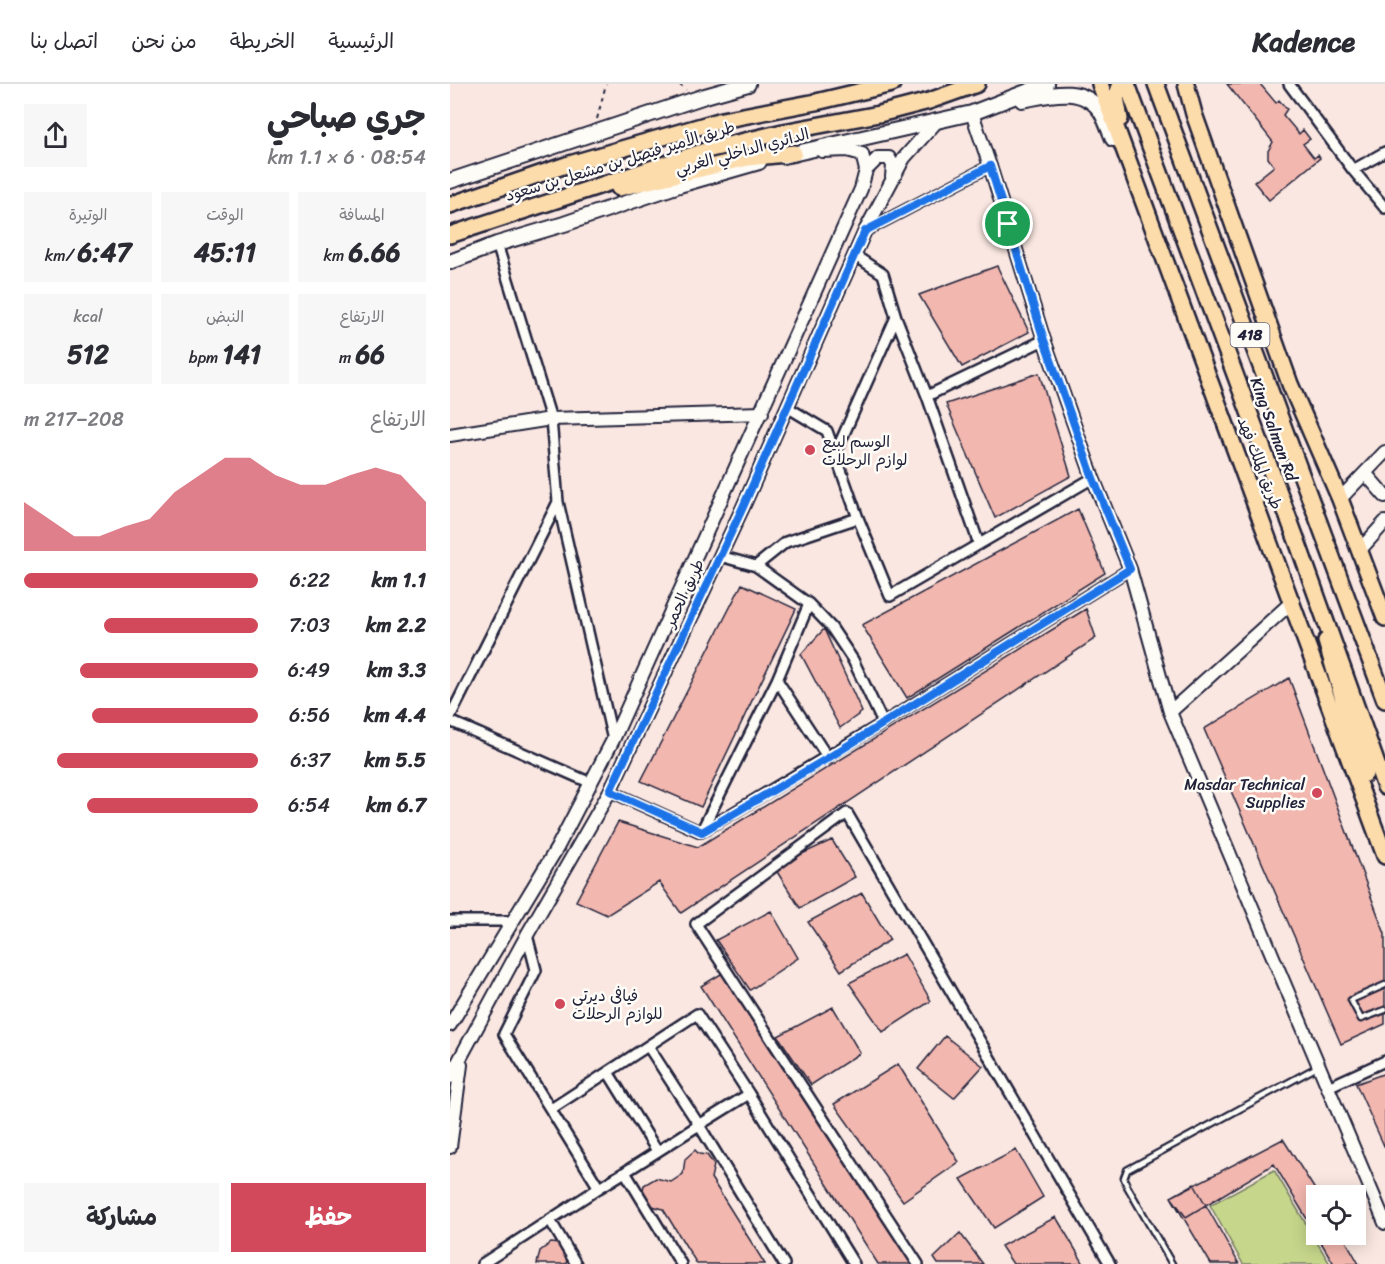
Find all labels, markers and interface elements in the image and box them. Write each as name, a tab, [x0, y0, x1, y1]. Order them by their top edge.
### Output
text: Kadence	[1252, 17, 1355, 66]
text: اتصل بنا	[30, 22, 98, 60]
text: من نحن	[131, 22, 197, 60]
text: الخريطة	[230, 22, 295, 60]
text: الرئيسية	[328, 22, 394, 60]
text: جري صباحي	[267, 88, 426, 146]
button: share	[24, 104, 87, 167]
street label: طريق الأمير فيصل بن مشعل بن سعود	[501, 112, 739, 210]
street label: الدائري الداخلي الغربي	[672, 119, 812, 183]
text: 08:54 · 6 × 1.1 km	[267, 140, 426, 175]
pin	[982, 198, 1033, 249]
text: الوتيرة	[69, 200, 107, 229]
text: الوقت	[206, 200, 244, 229]
text: المسافة	[339, 200, 385, 229]
icon: arrive	[991, 207, 1024, 240]
text: 6:47	[78, 229, 131, 275]
text: 45:11	[194, 229, 256, 275]
text: 6.66	[348, 229, 401, 275]
text: /km	[45, 241, 78, 270]
text: km	[323, 241, 348, 270]
text: kcal	[73, 302, 103, 331]
text: النبض	[206, 302, 244, 331]
text: الارتفاع	[340, 302, 384, 331]
road number: 418	[1230, 323, 1270, 347]
text: 512	[67, 331, 109, 377]
text: 141	[223, 331, 261, 377]
text: 66	[355, 331, 385, 377]
text: bpm	[189, 343, 223, 372]
text: m	[339, 343, 355, 372]
street label: King Salman Rd	[1242, 373, 1307, 487]
text: 208–217 m	[24, 402, 124, 437]
text: الارتفاع	[370, 402, 426, 437]
street label: طريق الملك فهد	[1229, 412, 1291, 514]
place label: الوسم لبيع لوازم الرحلات	[822, 427, 908, 474]
marker: الوسم لبيع لوازم الرحلات	[803, 443, 817, 457]
street label: طريق الحمر	[655, 554, 713, 634]
text: 6:22	[290, 563, 330, 598]
text: 1.1 km	[372, 563, 426, 598]
text: 7:03	[289, 608, 330, 643]
text: 2.2 km	[366, 608, 426, 643]
text: 6:49	[288, 653, 330, 688]
text: 3.3 km	[367, 653, 426, 688]
text: 6:56	[289, 698, 330, 733]
text: 4.4 km	[364, 698, 426, 733]
text: 6:37	[290, 743, 330, 778]
text: 5.5 km	[364, 743, 426, 778]
place label: Masdar Technical Supplies	[1184, 770, 1306, 817]
marker: Masdar Technical Supplies	[1310, 786, 1324, 800]
text: 6:54	[288, 788, 330, 823]
text: 6.7 km	[366, 788, 426, 823]
place label: فيافي ديرتي للوازم الرحلات	[572, 981, 662, 1028]
marker: فيافي ديرتي للوازم الرحلات	[553, 997, 567, 1011]
button: مشاركة	[24, 1183, 219, 1252]
button: حفظ	[231, 1183, 426, 1252]
map controls	[1306, 1185, 1366, 1245]
button: locate	[1306, 1185, 1366, 1245]

